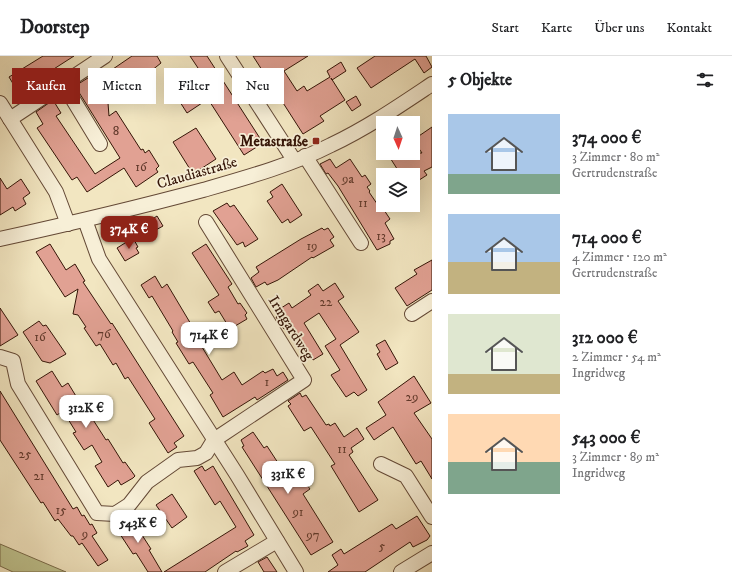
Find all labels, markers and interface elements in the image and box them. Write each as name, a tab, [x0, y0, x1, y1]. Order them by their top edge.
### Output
text: Doorstep	[20, 16, 89, 39]
text: Start	[492, 19, 519, 37]
text: Karte	[541, 19, 572, 37]
text: Über uns	[594, 19, 644, 37]
text: Kontakt	[666, 19, 712, 37]
chip: Kaufen	[12, 68, 80, 104]
chip: Mieten	[88, 68, 156, 104]
chip: Filter	[164, 68, 224, 104]
chip: Neu	[232, 68, 284, 104]
text: 5 Objekte	[448, 69, 512, 91]
icon: filters	[694, 69, 716, 91]
north arrow	[376, 116, 420, 160]
map controls	[376, 116, 420, 212]
house number: 8	[113, 123, 119, 139]
text: 374 000 €	[572, 127, 642, 149]
icon: home	[480, 130, 528, 178]
place label: Metastraße	[240, 132, 309, 151]
marker: Metastraße	[311, 136, 321, 146]
text: 3 Zimmer · 80 m²	[572, 149, 660, 165]
street label: Claudiastraße	[155, 152, 239, 194]
house number: 16	[135, 159, 148, 175]
text: Gertrudenstraße	[572, 165, 657, 181]
button: layers	[376, 168, 420, 212]
house number: 9a	[341, 171, 354, 187]
house number: 11	[358, 195, 368, 211]
pin: 374K €	[96, 216, 162, 250]
text: 374K €	[110, 221, 148, 237]
text: 714 000 €	[572, 227, 642, 249]
house number: 13	[376, 228, 386, 244]
icon: home	[480, 230, 528, 278]
house number: 19	[306, 238, 318, 254]
text: 4 Zimmer · 120 m²	[572, 249, 667, 265]
text: Gertrudenstraße	[572, 265, 657, 281]
street label: Irmgardweg	[264, 292, 319, 364]
house number: 22	[320, 294, 333, 310]
pin: 714K €	[176, 322, 242, 356]
house number: 76	[97, 326, 112, 342]
text: 714K €	[190, 327, 228, 343]
text: 312 000 €	[572, 327, 638, 349]
house number: 16	[34, 329, 47, 345]
icon: home	[480, 330, 528, 378]
text: 2 Zimmer · 54 m²	[572, 349, 661, 365]
text: Ingridweg	[572, 365, 625, 381]
house number: 1	[265, 374, 270, 390]
house number: 29	[406, 389, 418, 405]
pin: 312K €	[53, 395, 119, 429]
text: 312K €	[68, 400, 104, 416]
text: 543 000 €	[572, 427, 640, 449]
icon: home	[480, 430, 528, 478]
house number: 11	[337, 441, 347, 457]
house number: 25	[19, 446, 32, 462]
text: 3 Zimmer · 89 m²	[572, 449, 659, 465]
pin: 331K €	[255, 461, 321, 495]
text: Ingridweg	[572, 465, 625, 481]
text: 331K €	[271, 466, 305, 482]
house number: 21	[33, 468, 45, 484]
house number: 15	[55, 502, 67, 518]
house number: 91	[291, 504, 304, 520]
pin: 543K €	[105, 510, 171, 544]
text: 543K €	[119, 515, 157, 531]
house number: 9	[81, 526, 88, 542]
house number: 97	[305, 527, 320, 543]
house number: 5	[379, 538, 386, 554]

